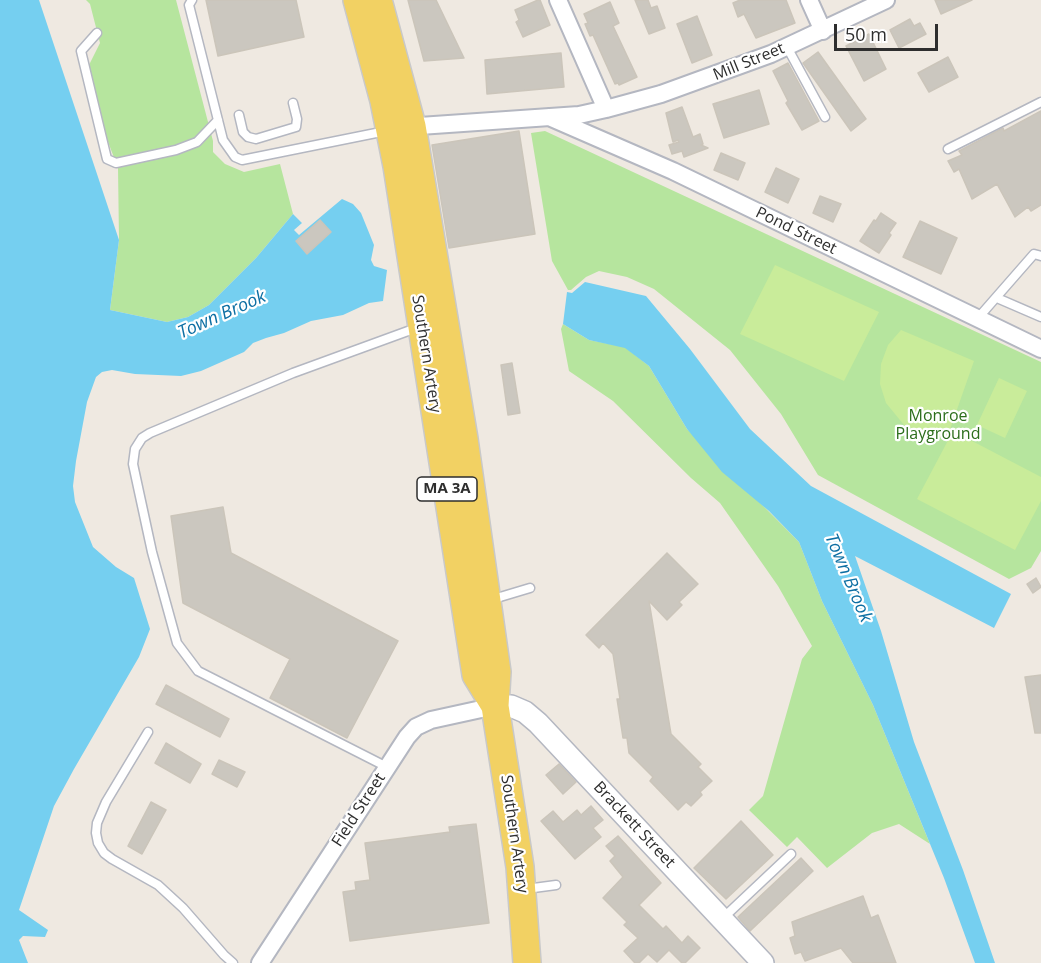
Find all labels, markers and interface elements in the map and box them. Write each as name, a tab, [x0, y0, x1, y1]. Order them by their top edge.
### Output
scale bar	[837, 12, 940, 50]
text: 50 m	[845, 22, 887, 46]
street label: Mill Street	[710, 39, 788, 85]
street label: Pond Street	[752, 203, 840, 259]
water label: Town Brook	[175, 286, 269, 344]
street label: Southern Artery	[407, 294, 445, 414]
park label: Monroe Playground	[896, 406, 980, 444]
road number: MA 3A	[417, 477, 477, 501]
water label: Town Brook	[820, 531, 876, 625]
street label: Field Street	[328, 770, 390, 850]
street label: Southern Artery	[496, 774, 532, 894]
street label: Brackett Street	[589, 778, 679, 872]

